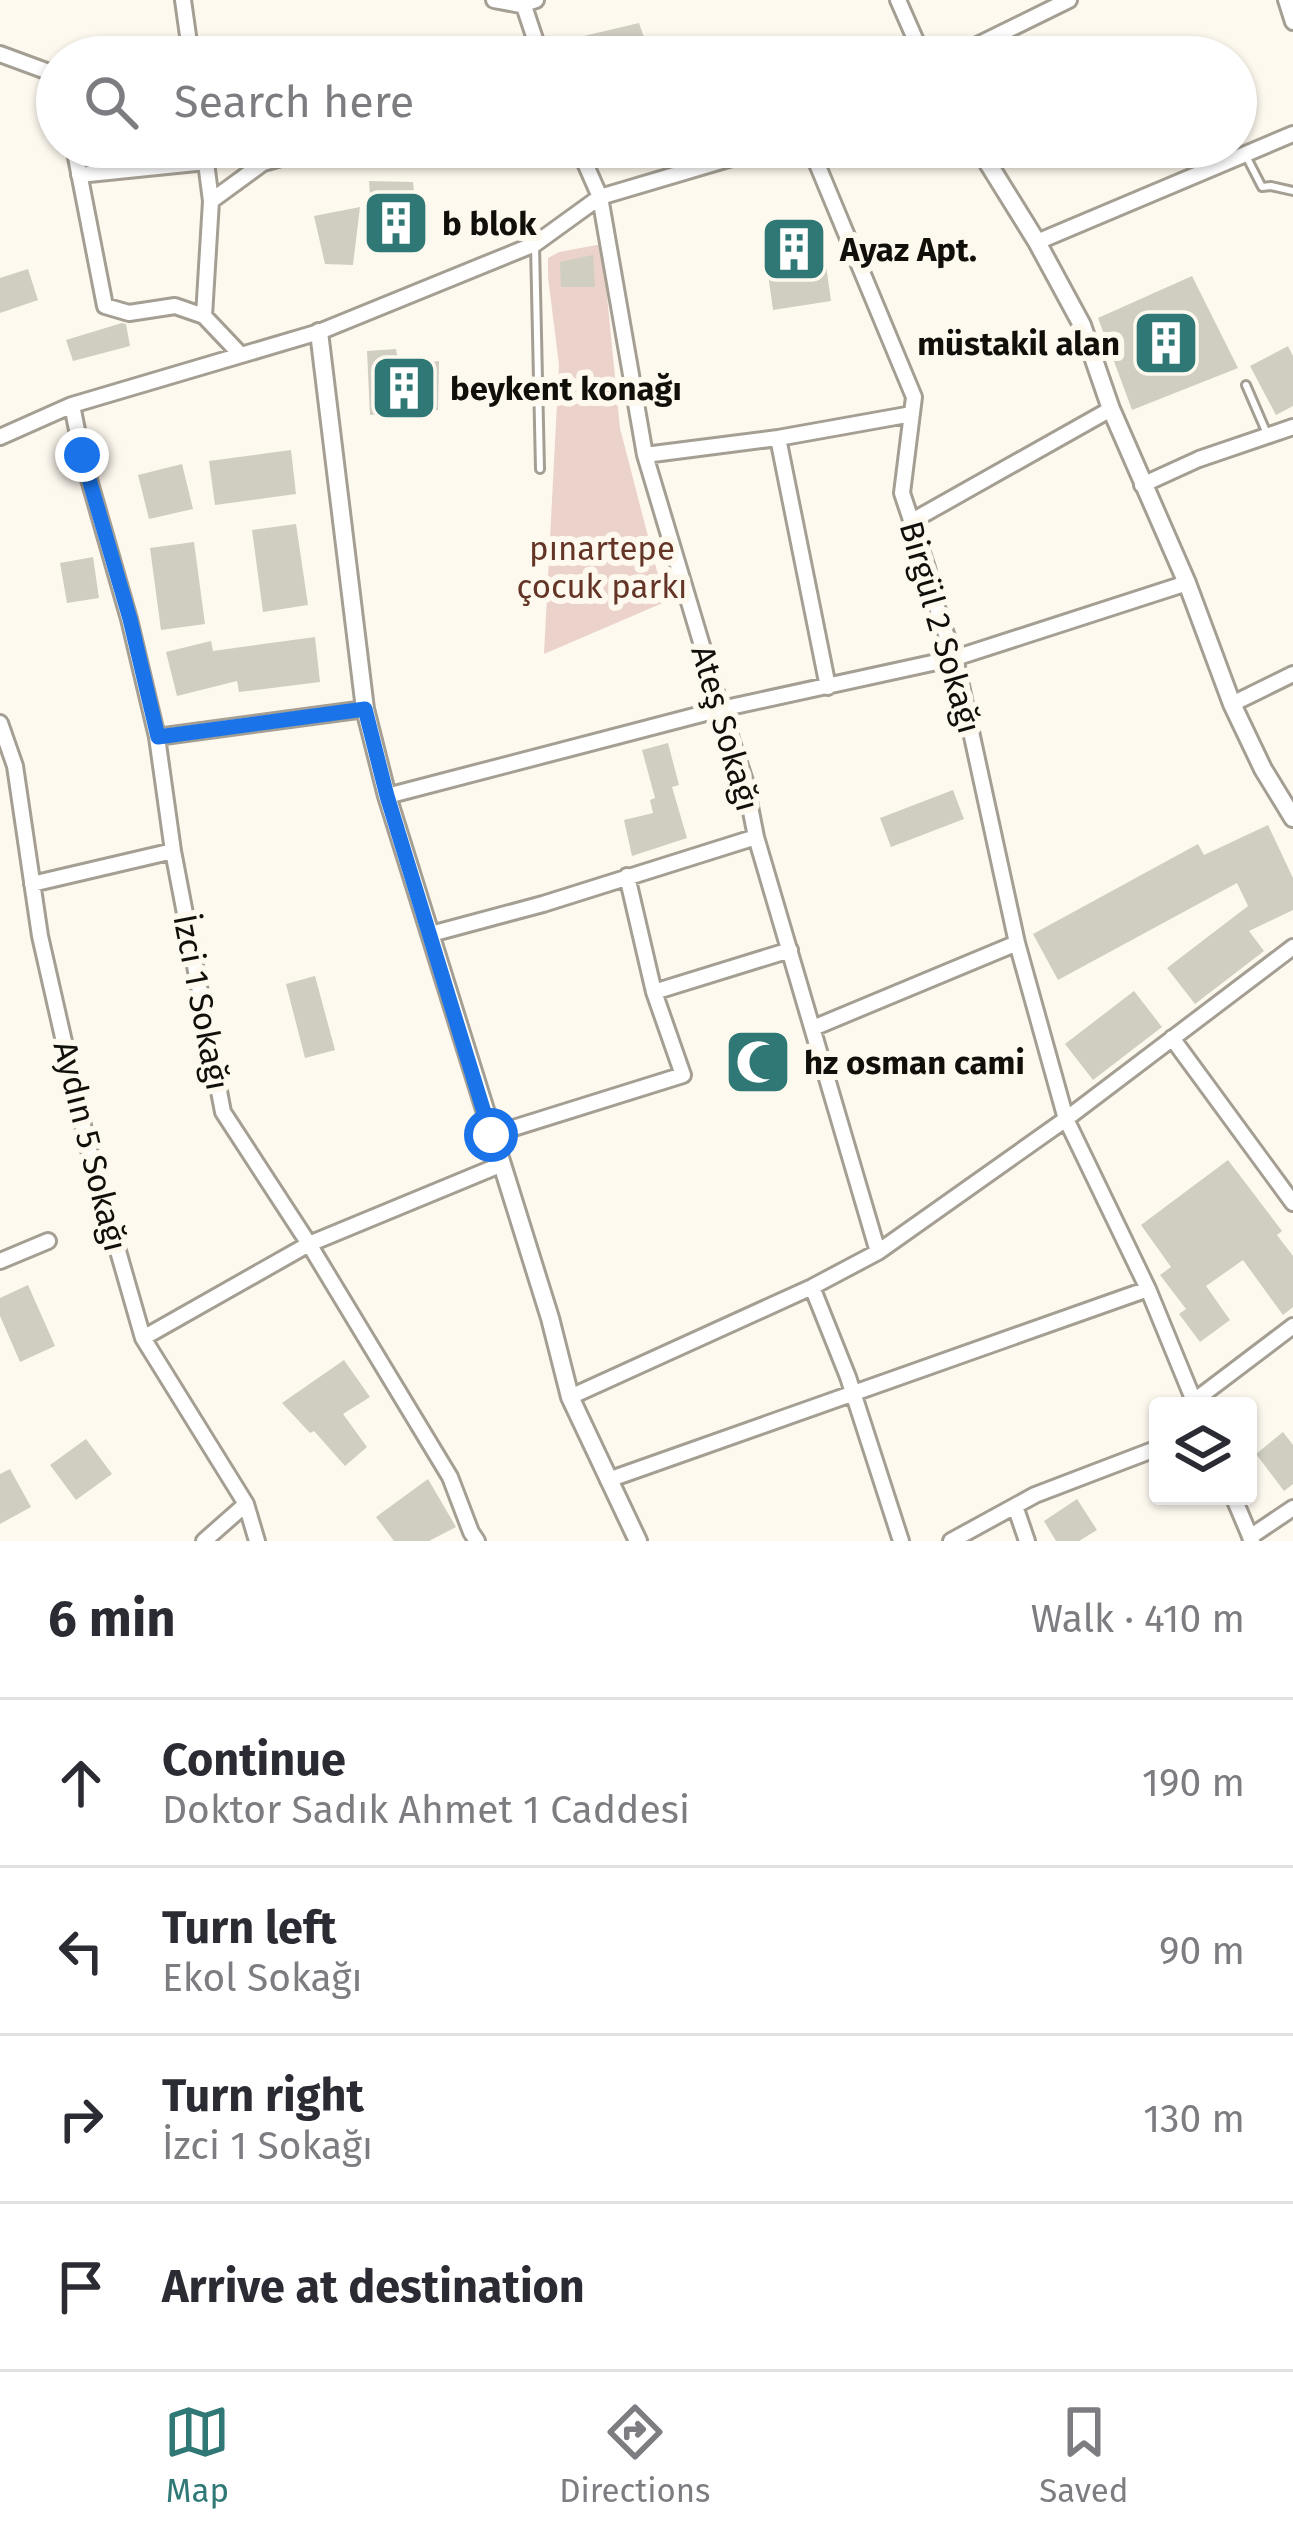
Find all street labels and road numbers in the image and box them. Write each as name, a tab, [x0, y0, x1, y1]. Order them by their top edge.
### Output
street label: Birgül 2 Sokağı	[891, 517, 989, 738]
street label: Ateş Sokağı	[682, 641, 768, 816]
street label: İzci 1 Sokağı	[164, 911, 238, 1094]
street label: Aydın 5 Sokağı	[45, 1037, 135, 1255]

